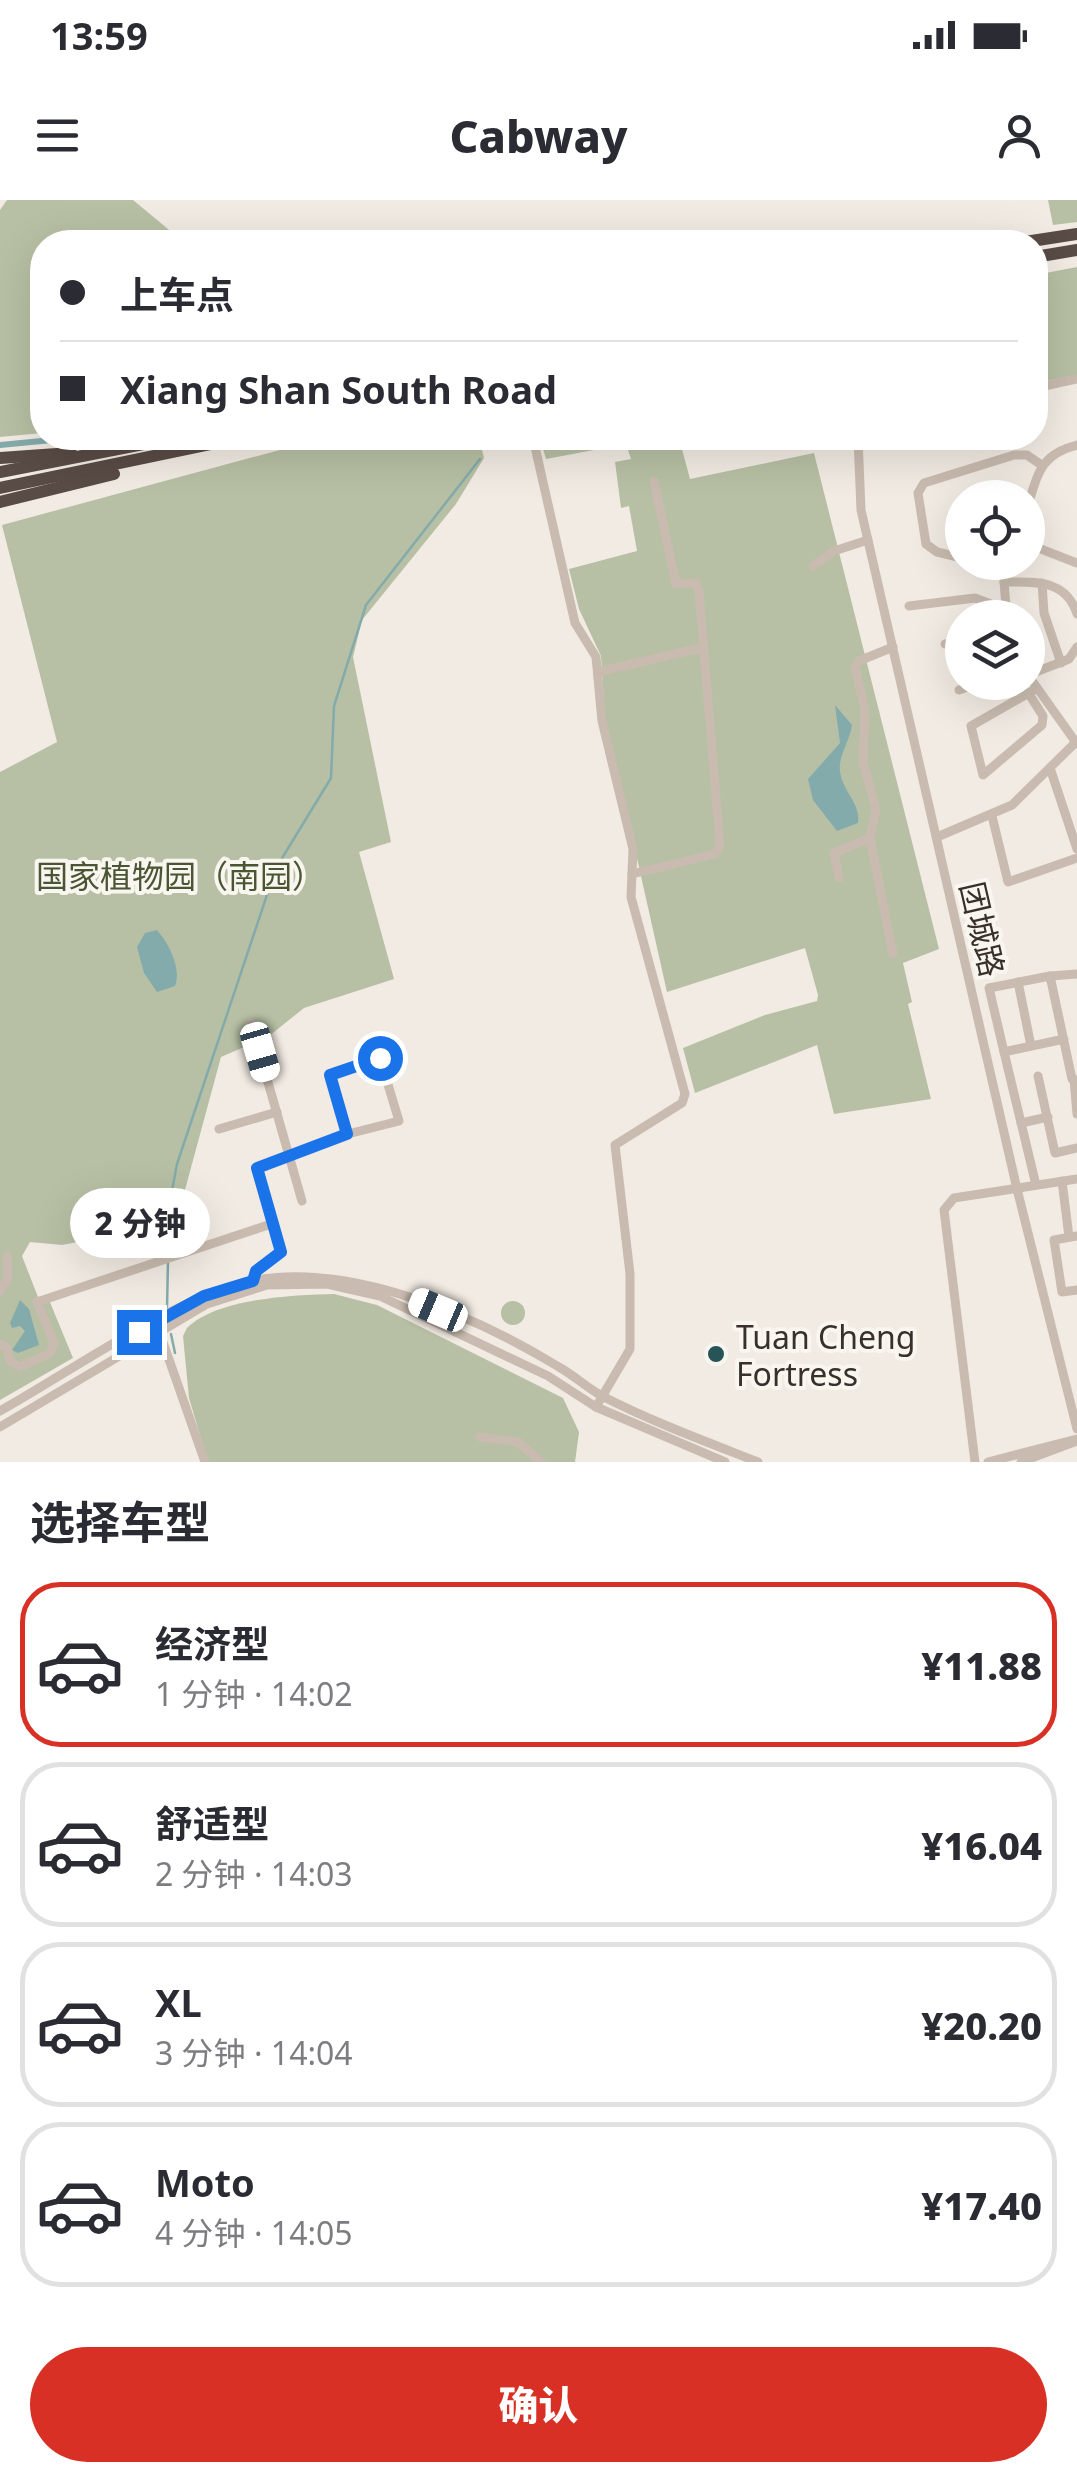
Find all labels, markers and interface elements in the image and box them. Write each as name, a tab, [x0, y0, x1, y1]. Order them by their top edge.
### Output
text: 13:59	[50, 9, 148, 61]
text: Cabway	[450, 105, 627, 166]
icon: menu	[30, 108, 85, 163]
icon: person	[992, 108, 1047, 163]
text: 上车点	[120, 268, 234, 320]
text: Xiang Shan South Road	[120, 363, 557, 415]
map controls	[945, 480, 1045, 700]
button: locate	[945, 480, 1045, 580]
button: layers	[945, 600, 1045, 700]
park label: 国家植物园（南园）	[36, 854, 324, 897]
street label: 团城路	[951, 877, 1015, 981]
car	[237, 1019, 283, 1085]
route start	[358, 1036, 403, 1081]
callout: 2 分钟	[69, 1187, 209, 1257]
text: 2 分钟	[95, 1201, 185, 1244]
car	[405, 1284, 471, 1336]
route end	[117, 1310, 162, 1355]
place label: Tuan Cheng Fortress	[736, 1315, 916, 1395]
marker: Tuan Cheng Fortress	[705, 1343, 727, 1365]
text: 选择车型	[30, 1491, 210, 1552]
text: 经济型	[155, 1617, 269, 1669]
icon: car	[35, 1620, 125, 1710]
text: ¥11.88	[921, 1639, 1042, 1691]
text: 1 分钟 · 14:02	[155, 1672, 353, 1715]
text: 舒适型	[155, 1797, 269, 1849]
icon: car	[35, 1800, 125, 1890]
text: ¥16.04	[921, 1819, 1042, 1871]
text: 2 分钟 · 14:03	[155, 1852, 353, 1895]
text: XL	[155, 1976, 202, 2028]
icon: car	[35, 1980, 125, 2070]
text: ¥20.20	[921, 1999, 1042, 2051]
text: 3 分钟 · 14:04	[155, 2031, 353, 2074]
text: Moto	[155, 2156, 255, 2208]
icon: car	[35, 2160, 125, 2250]
text: ¥17.40	[921, 2179, 1042, 2231]
text: 4 分钟 · 14:05	[155, 2211, 353, 2254]
button: 确认	[30, 2347, 1047, 2462]

